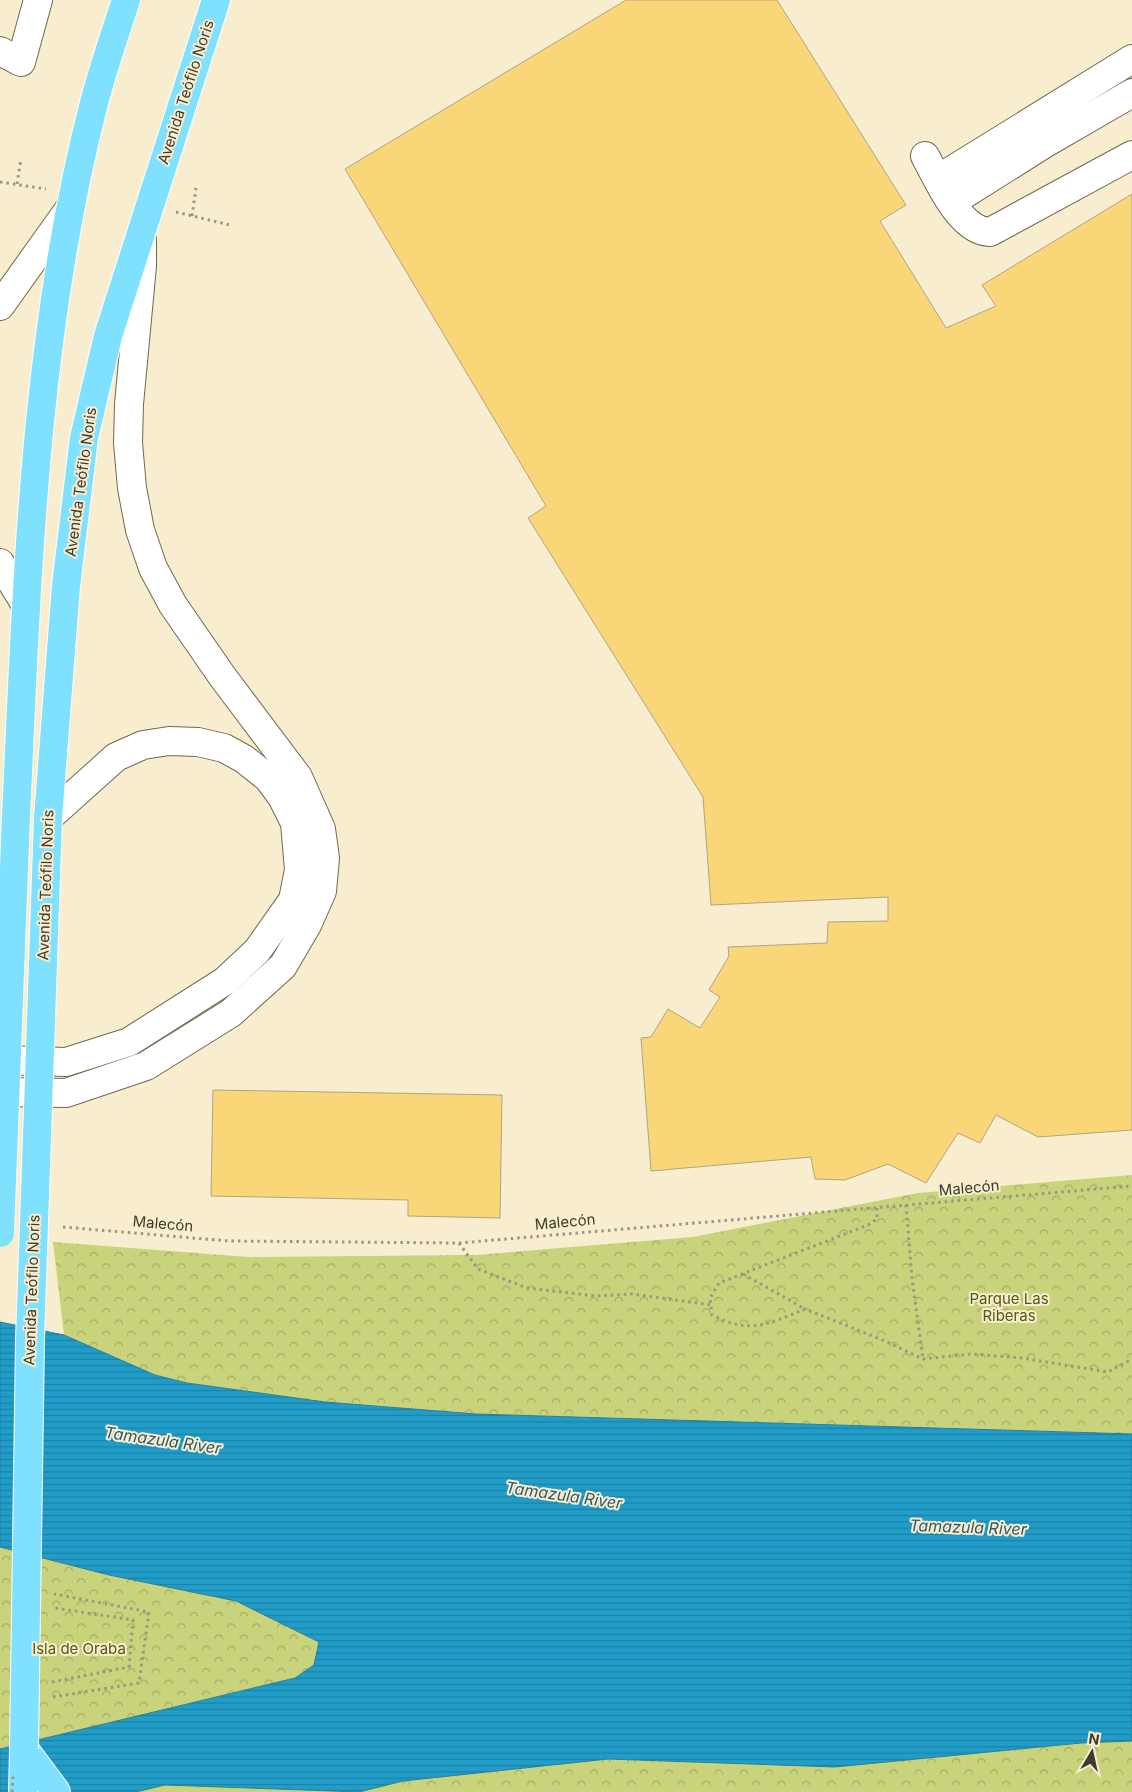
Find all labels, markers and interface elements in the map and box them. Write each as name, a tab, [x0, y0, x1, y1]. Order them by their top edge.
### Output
street label: Avenida Teófilo Noris	[153, 17, 218, 166]
street label: Avenida Teófilo Noris	[61, 406, 100, 558]
street label: Avenida Teófilo Noris	[33, 809, 58, 961]
street label: Malecón	[938, 1175, 1000, 1200]
street label: Malecón	[534, 1209, 596, 1234]
street label: Malecón	[132, 1211, 194, 1236]
street label: Avenida Teófilo Noris	[19, 1214, 44, 1366]
park label: Parque Las Riberas	[969, 1289, 1049, 1325]
water label: Tamazula River	[103, 1422, 223, 1458]
water label: Tamazula River	[504, 1477, 624, 1513]
water label: Tamazula River	[909, 1515, 1028, 1539]
park label: Isla de Oraba	[32, 1639, 126, 1658]
north arrow	[1067, 1727, 1117, 1777]
text: N	[1088, 1729, 1101, 1748]

